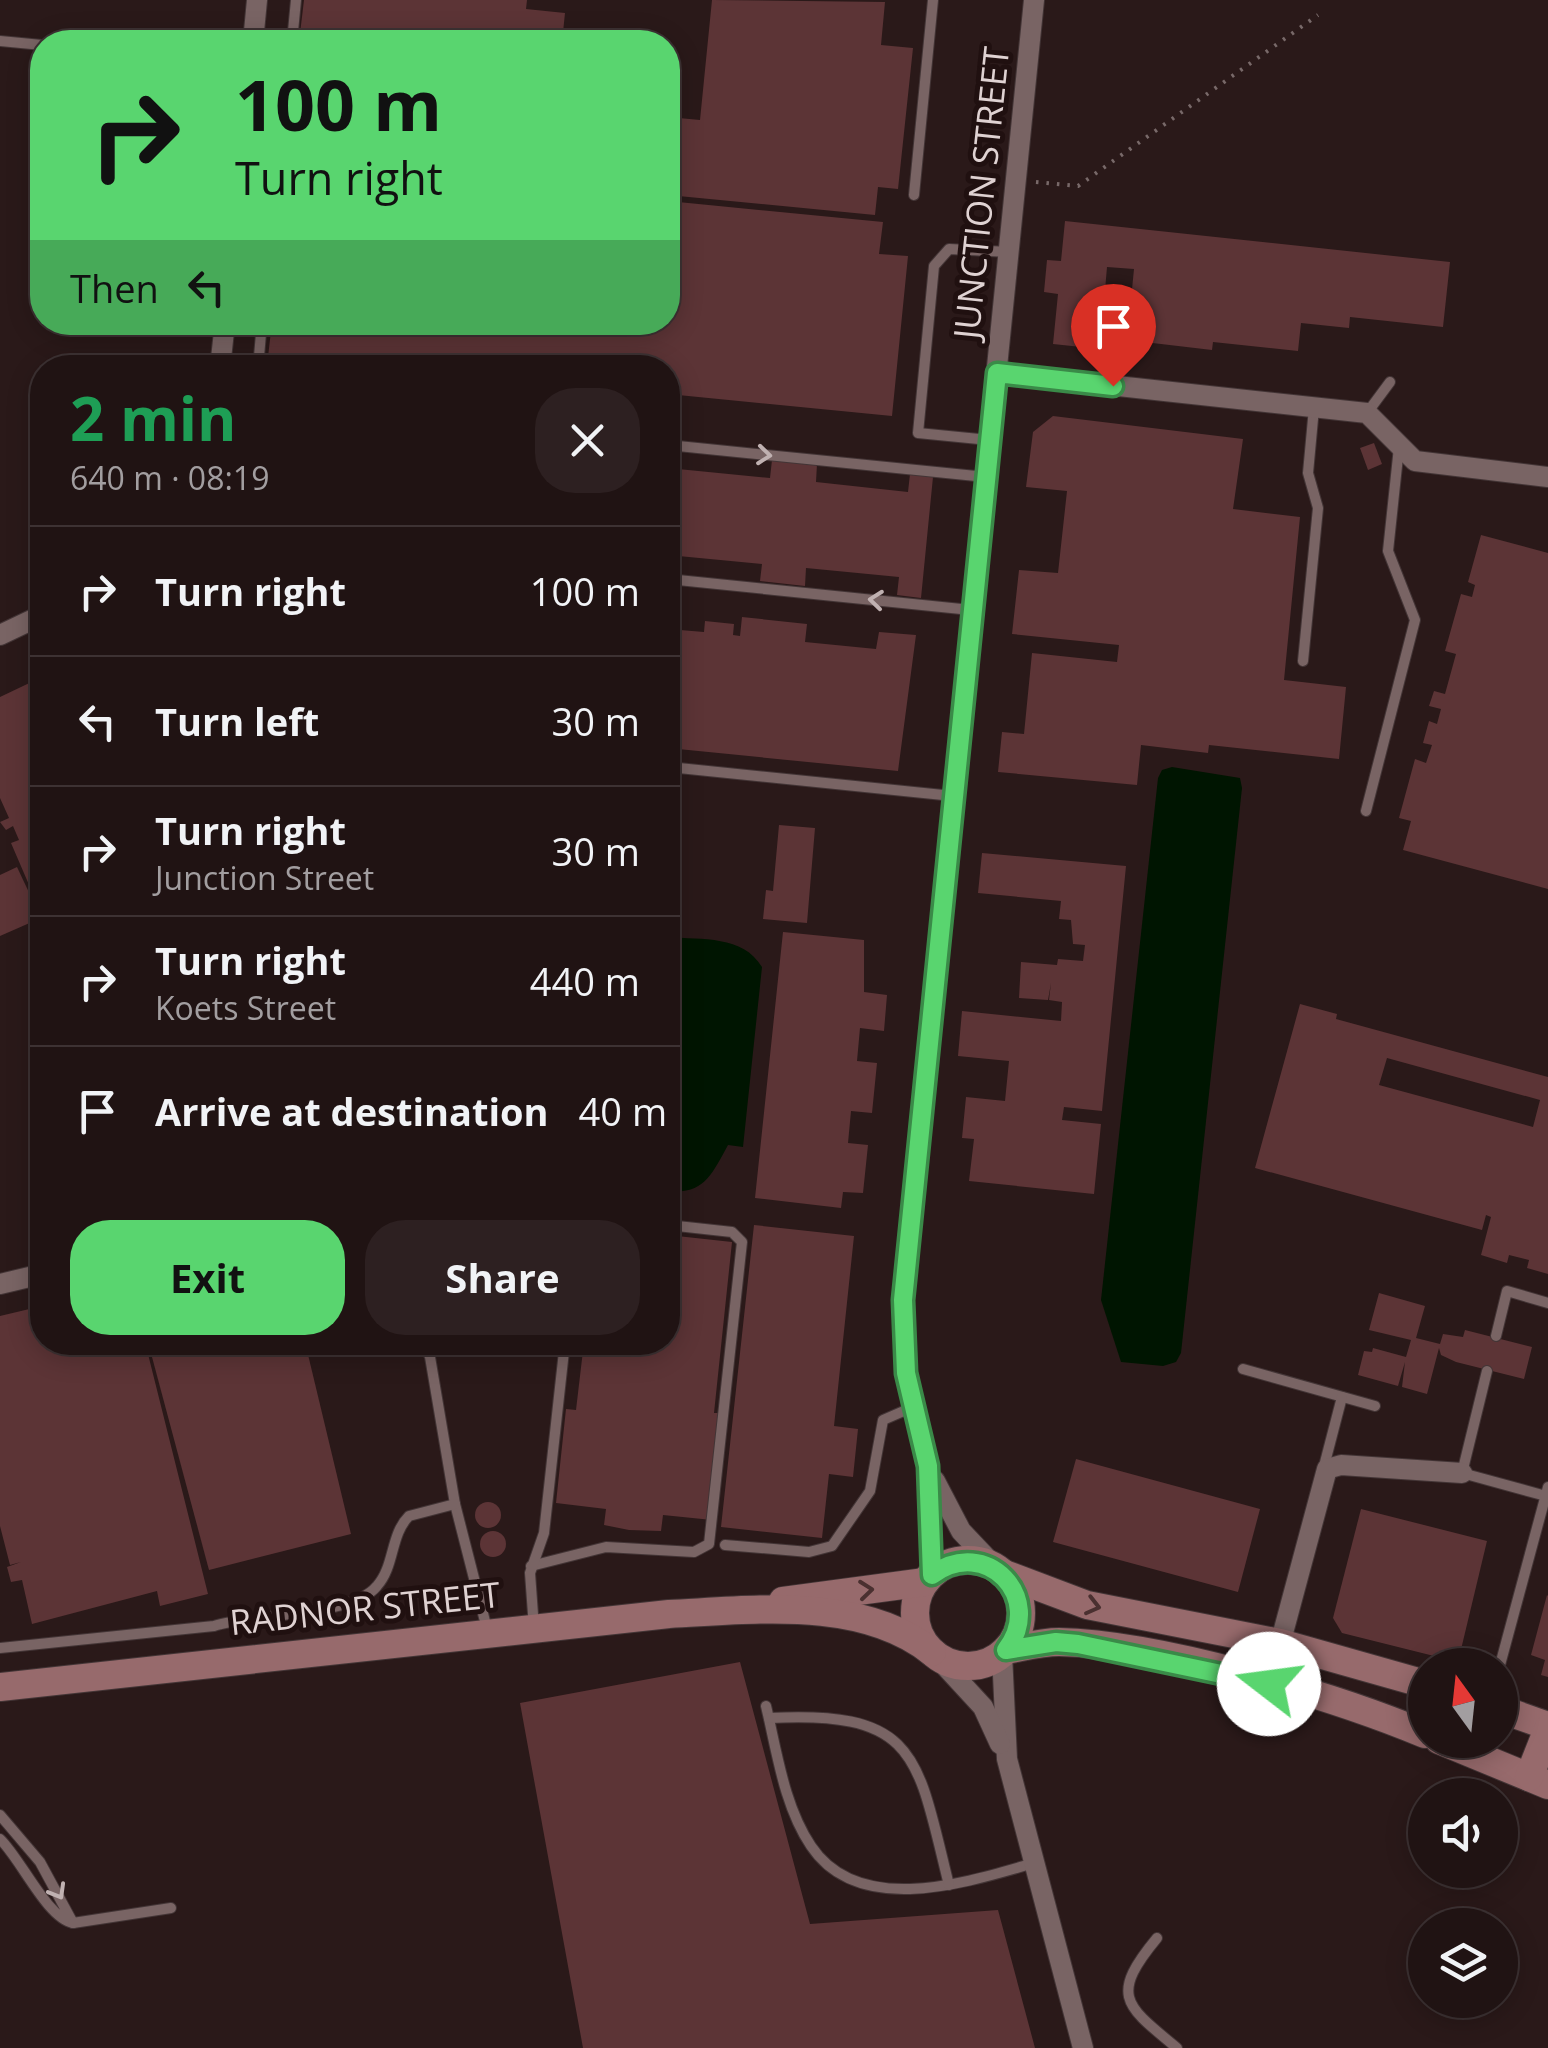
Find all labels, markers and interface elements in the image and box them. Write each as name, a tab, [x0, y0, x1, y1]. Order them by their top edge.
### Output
street label: JUNCTION STREET	[941, 45, 1019, 344]
text: 100 m	[235, 56, 442, 152]
icon: right	[70, 70, 200, 200]
text: Turn right	[235, 147, 443, 208]
icon: left	[179, 260, 234, 315]
text: Then	[70, 262, 159, 314]
pin	[1071, 284, 1156, 387]
icon: arrive	[1086, 299, 1141, 354]
text: 2 min	[70, 377, 237, 459]
button: close	[535, 388, 640, 493]
one-way arrow	[757, 444, 773, 465]
text: 640 m · 08:19	[70, 456, 269, 499]
icon: right	[70, 564, 125, 619]
text: Turn right	[155, 565, 346, 617]
text: 100 m	[530, 565, 640, 617]
one-way arrow	[867, 590, 883, 611]
icon: left	[70, 694, 125, 749]
text: Turn left	[155, 695, 319, 747]
text: 30 m	[551, 695, 640, 747]
text: Turn right	[155, 804, 346, 856]
icon: right	[70, 824, 125, 879]
text: 30 m	[551, 825, 640, 877]
text: Junction Street	[155, 856, 374, 899]
text: Turn right	[155, 934, 346, 986]
icon: right	[70, 954, 125, 1009]
text: 440 m	[530, 955, 640, 1007]
text: Koets Street	[155, 986, 336, 1029]
icon: arrive	[70, 1084, 125, 1139]
text: Arrive at destination	[155, 1085, 549, 1137]
text: 40 m	[579, 1085, 667, 1137]
button: Exit	[70, 1220, 345, 1335]
button: Share	[365, 1220, 640, 1335]
street label: RADNOR STREET	[227, 1570, 502, 1645]
one-way arrow	[858, 1580, 874, 1601]
one-way arrow	[1084, 1594, 1101, 1615]
position arrow	[1217, 1632, 1321, 1736]
north arrow	[1408, 1648, 1518, 1758]
map controls	[1408, 1648, 1518, 2018]
button: sound	[1408, 1778, 1518, 1888]
one-way arrow	[46, 1882, 65, 1900]
button: layers	[1408, 1908, 1518, 2018]

